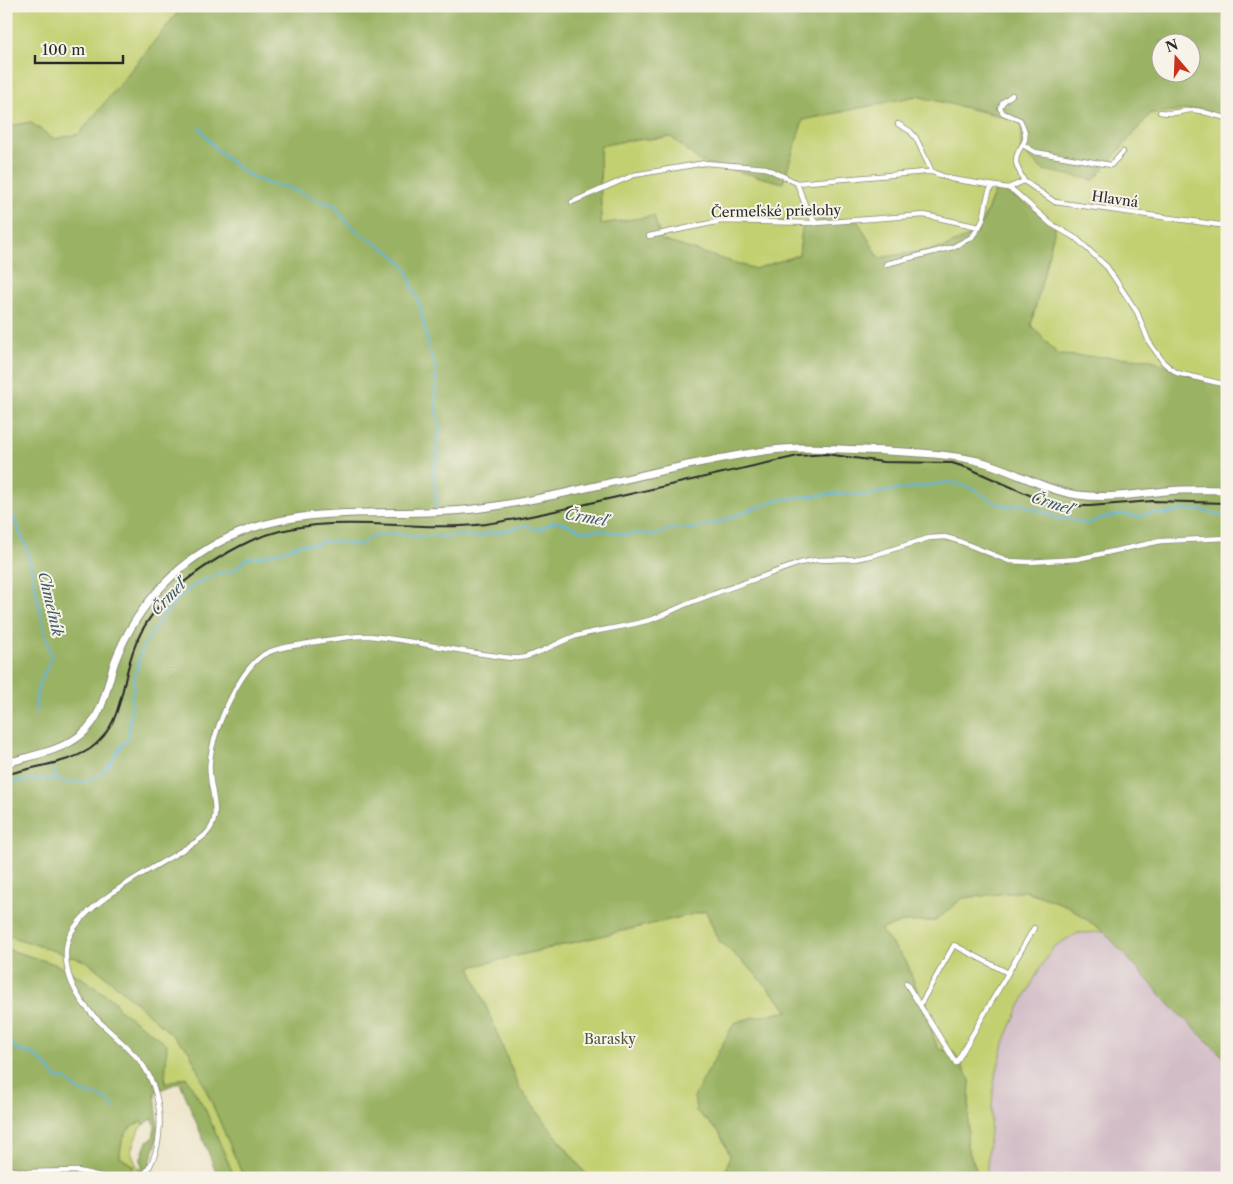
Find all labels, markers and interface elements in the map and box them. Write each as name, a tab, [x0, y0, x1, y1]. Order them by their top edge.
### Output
scale bar	[35, 32, 122, 64]
north arrow	[1150, 32, 1200, 82]
text: N	[1163, 35, 1180, 56]
text: 100 m	[42, 40, 85, 59]
street label: Hlavná	[1091, 187, 1140, 211]
street label: Čermeľské prielohy	[711, 200, 842, 221]
water label: Črmeľ	[1029, 487, 1079, 520]
water label: Črmeľ	[563, 504, 613, 531]
water label: Chmeľník	[34, 570, 68, 638]
water label: Črmeľ	[146, 572, 192, 619]
park label: Barasky	[584, 1030, 636, 1048]

